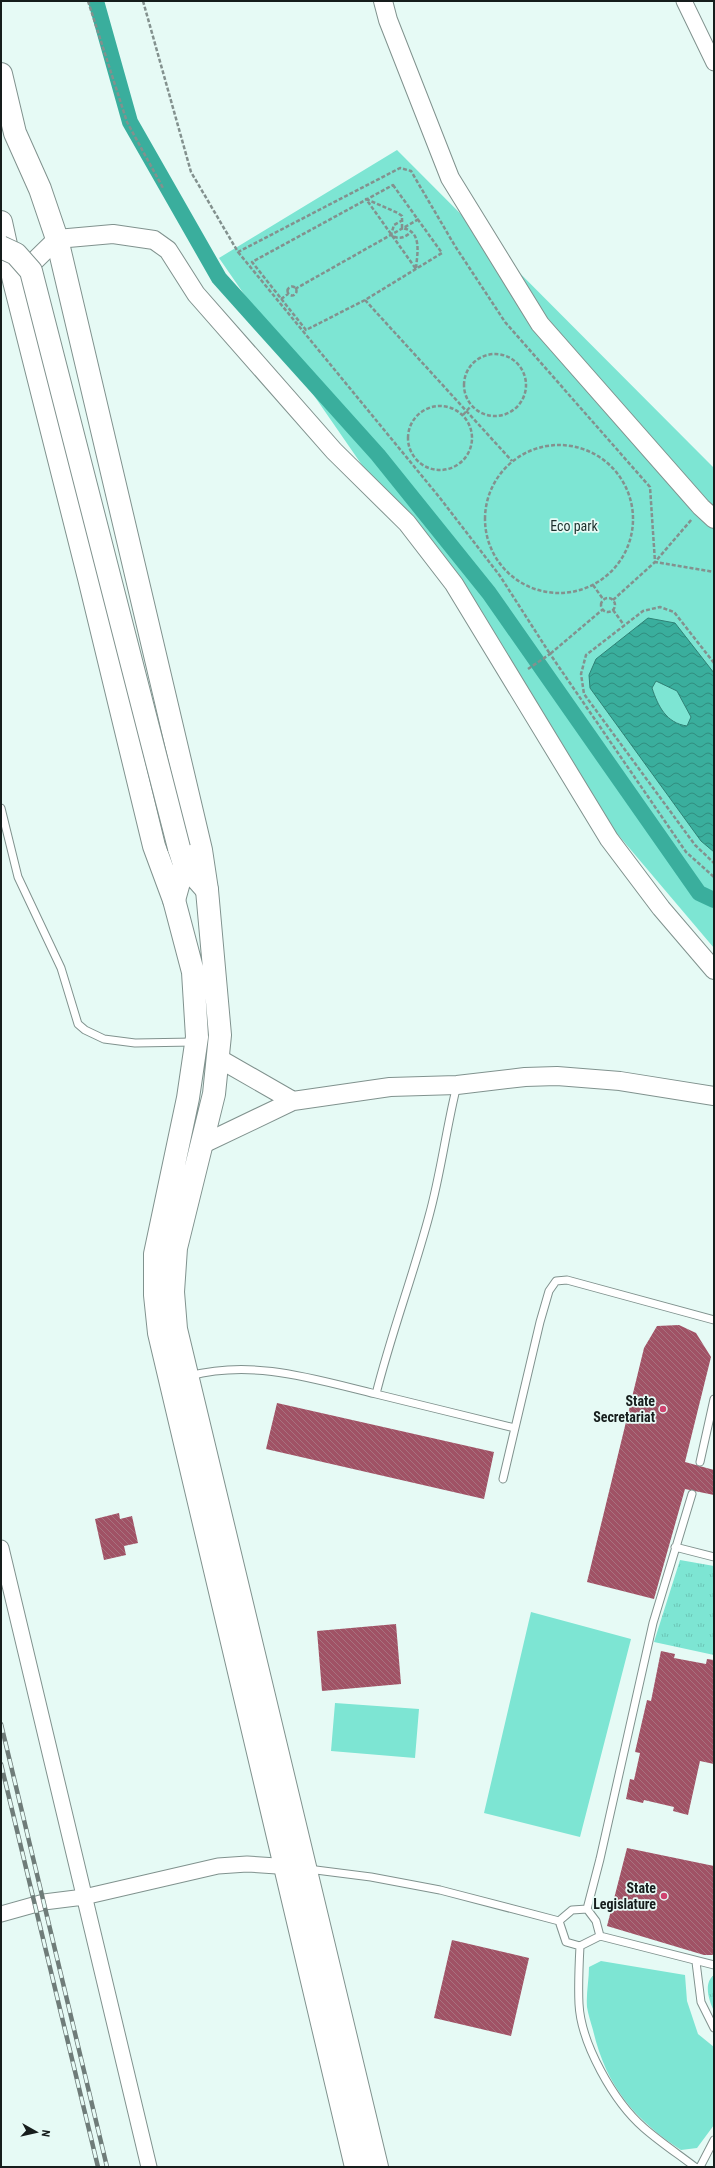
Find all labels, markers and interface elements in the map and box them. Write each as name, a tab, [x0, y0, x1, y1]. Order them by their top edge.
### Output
park label: Eco park	[550, 518, 599, 534]
place label: State Secretariat	[593, 1393, 655, 1425]
marker: State Secretariat	[658, 1404, 668, 1414]
place label: State Legislature	[593, 1880, 656, 1912]
marker: State Legislature	[659, 1891, 669, 1901]
north arrow	[16, 2112, 56, 2152]
text: N	[38, 2129, 52, 2138]

